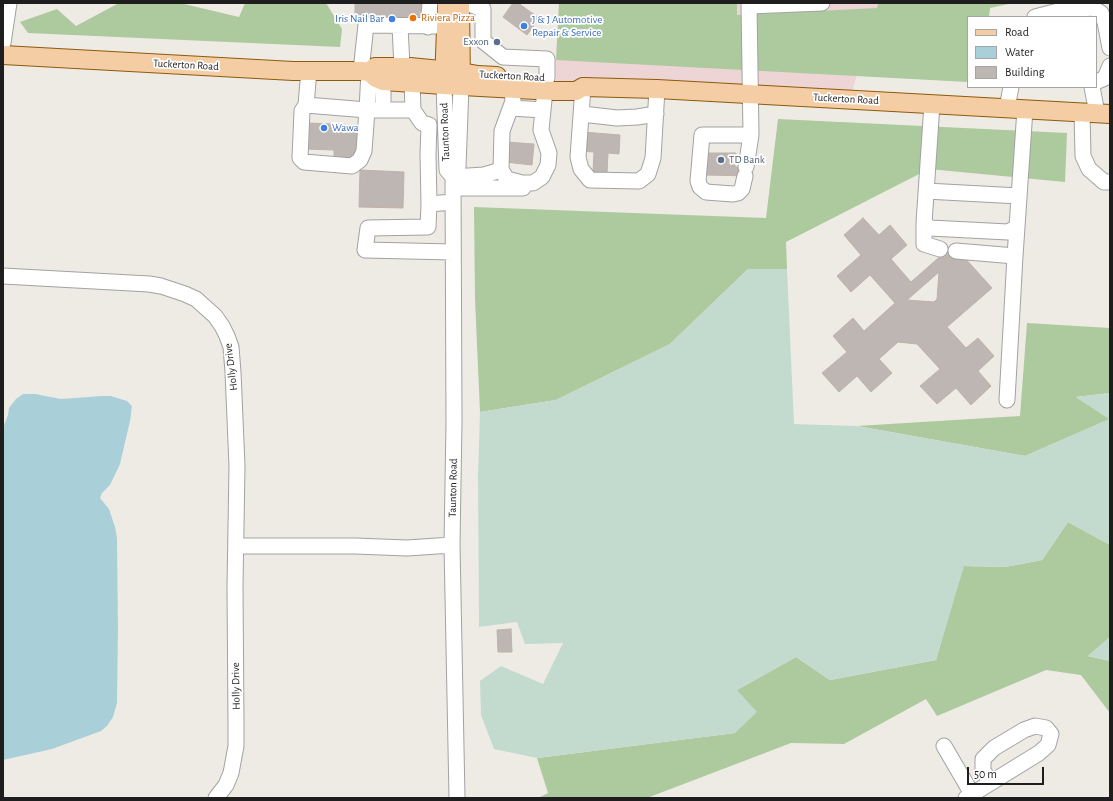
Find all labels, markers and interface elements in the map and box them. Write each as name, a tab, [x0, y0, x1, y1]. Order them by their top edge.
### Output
place label: Riviera Pizza	[421, 11, 475, 25]
place label: Iris Nail Bar	[335, 12, 384, 26]
marker: Riviera Pizza	[408, 13, 418, 23]
place label: J & J Automotive Repair & Service	[532, 13, 602, 39]
marker: Iris Nail Bar	[387, 14, 397, 24]
legend	[967, 16, 1097, 88]
marker: J & J Automotive Repair & Service	[519, 21, 529, 31]
text: Road	[1005, 26, 1029, 38]
place label: Exxon	[463, 35, 489, 49]
marker: Exxon	[492, 37, 502, 47]
text: Water	[1005, 46, 1034, 58]
street label: Tuckerton Road	[153, 57, 219, 73]
text: Building	[1005, 66, 1045, 78]
street label: Tuckerton Road	[479, 68, 545, 84]
street label: Tuckerton Road	[813, 91, 879, 107]
street label: Taunton Road	[437, 102, 453, 162]
place label: Wawa	[332, 121, 358, 135]
marker: Wawa	[319, 123, 329, 133]
place label: TD Bank	[729, 153, 765, 167]
marker: TD Bank	[716, 155, 726, 165]
street label: Holly Drive	[222, 343, 240, 391]
street label: Taunton Road	[446, 458, 460, 518]
street label: Holly Drive	[229, 662, 243, 710]
scale bar	[969, 759, 1046, 785]
text: 50 m	[974, 768, 997, 780]

